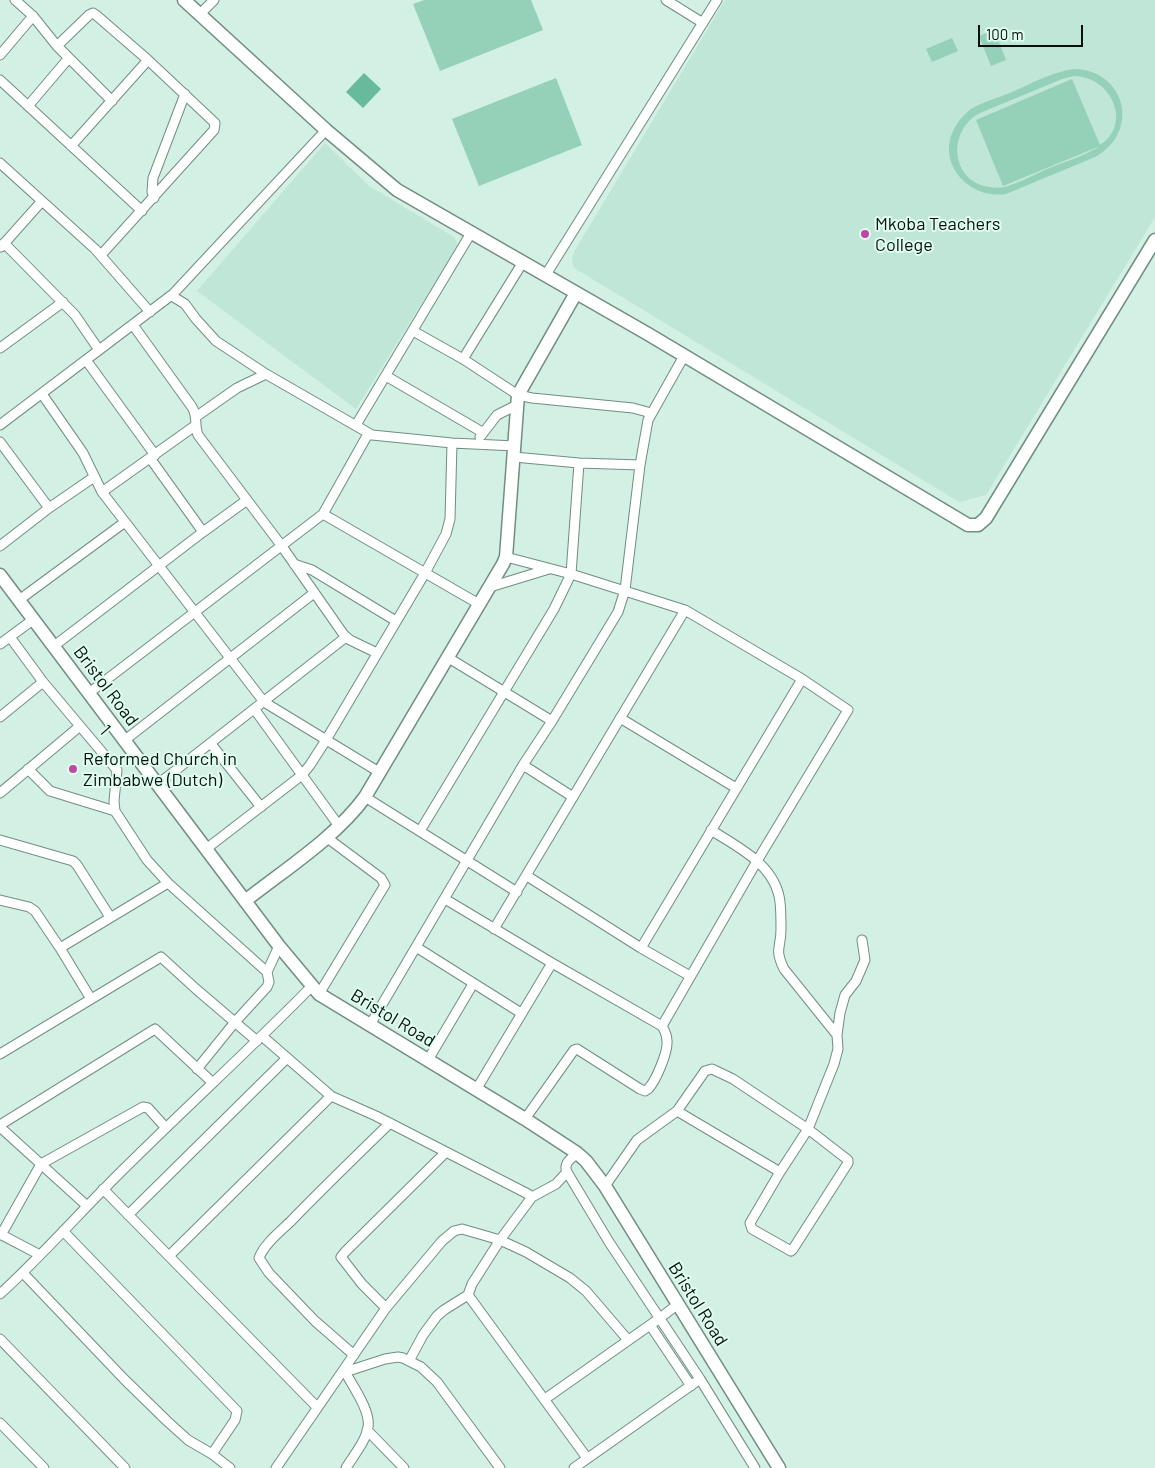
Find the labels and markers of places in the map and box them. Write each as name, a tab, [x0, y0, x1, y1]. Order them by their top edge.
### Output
place label: Mkoba Teachers College	[875, 213, 1000, 255]
marker: Mkoba Teachers College	[859, 228, 871, 240]
place label: Reformed Church in Zimbabwe (Dutch)	[83, 748, 237, 791]
marker: Reformed Church in Zimbabwe (Dutch)	[67, 763, 79, 775]

